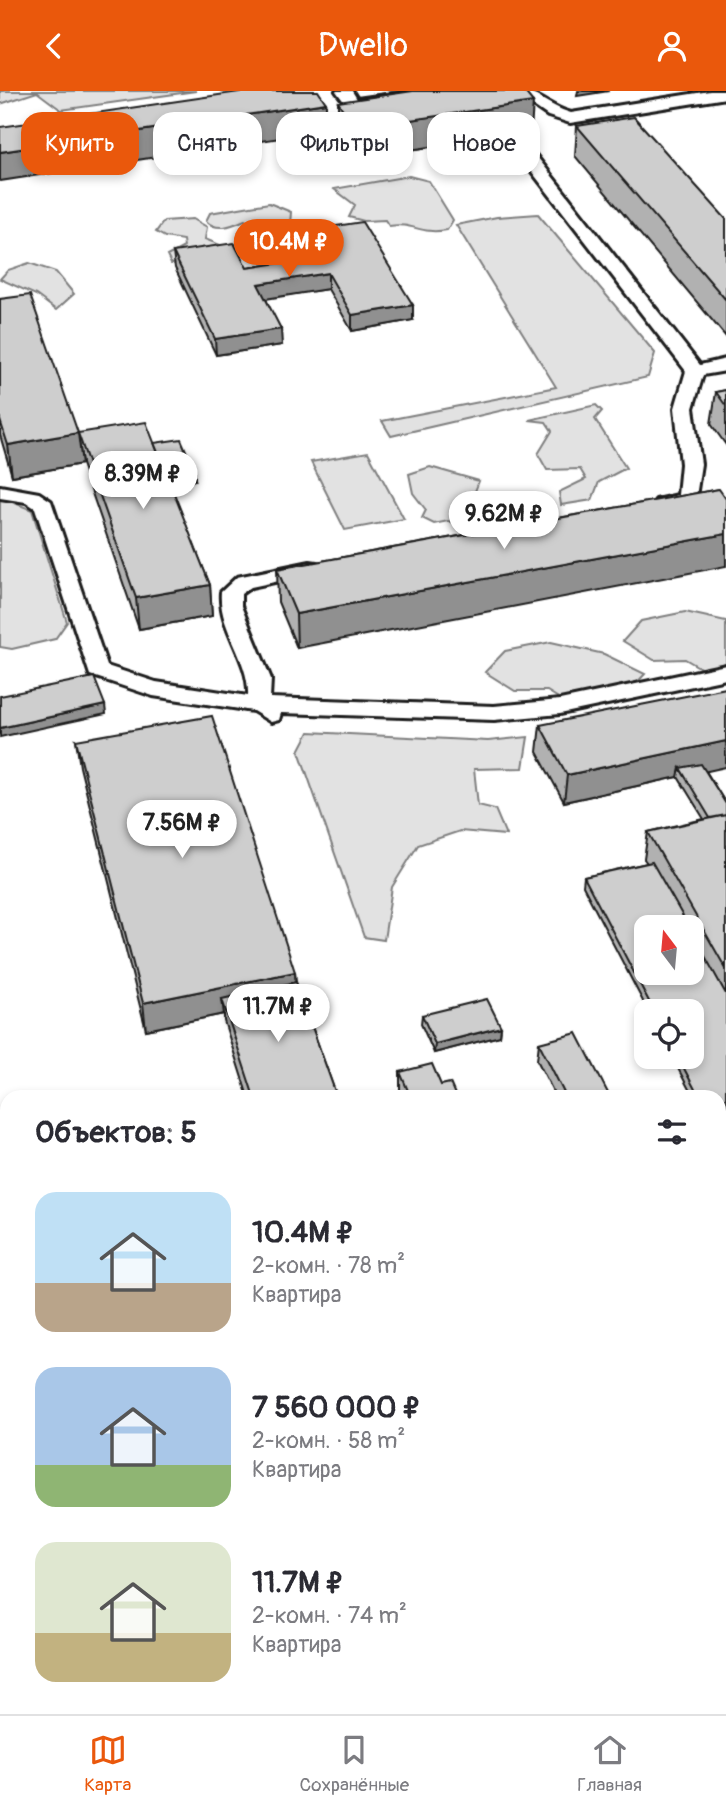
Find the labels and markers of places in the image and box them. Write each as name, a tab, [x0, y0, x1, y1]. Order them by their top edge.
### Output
pin: 10.4M ₽	[224, 219, 354, 279]
pin: 8.39M ₽	[78, 451, 208, 511]
pin: 9.62M ₽	[439, 491, 569, 551]
pin: 7.56M ₽	[117, 801, 247, 860]
pin: 11.7M ₽	[213, 985, 343, 1044]

